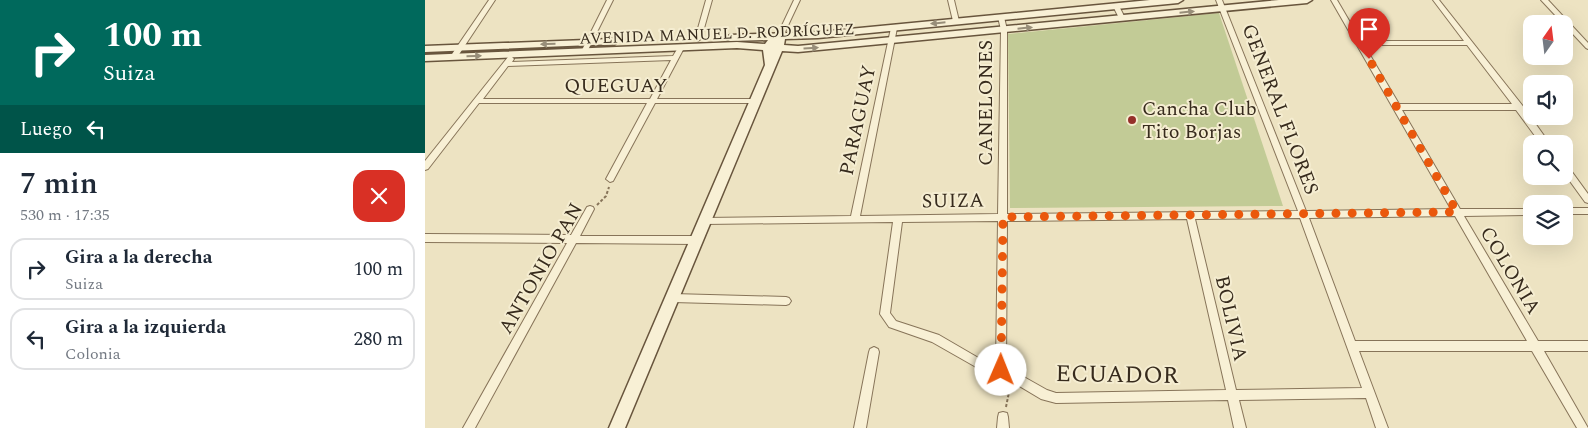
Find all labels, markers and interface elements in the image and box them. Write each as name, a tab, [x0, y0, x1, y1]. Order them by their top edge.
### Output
one-way arrow	[1179, 8, 1195, 16]
pin	[1348, 8, 1390, 59]
text: 100 m	[103, 9, 202, 62]
icon: arrive	[1355, 15, 1383, 43]
north arrow	[1523, 15, 1573, 65]
map controls	[1523, 15, 1573, 245]
street label: AVENIDA MANUEL D. RODRÍGUEZ	[579, 17, 855, 51]
one-way arrow	[929, 19, 945, 27]
street label: GENERAL FLORES	[1234, 19, 1327, 199]
icon: right	[20, 20, 85, 85]
one-way arrow	[1017, 23, 1033, 31]
street label: CANELONES	[971, 40, 1001, 166]
one-way arrow	[540, 41, 556, 49]
one-way arrow	[803, 43, 819, 51]
one-way arrow	[466, 52, 482, 60]
text: Suiza	[103, 57, 155, 90]
street label: PARAGUAY	[832, 62, 884, 178]
street label: QUEGUAY	[564, 71, 668, 101]
button: sound	[1523, 75, 1573, 125]
place label: Cancha Club Tito Borjas	[1142, 94, 1257, 147]
marker: Cancha Club Tito Borjas	[1126, 114, 1138, 126]
text: Luego	[20, 115, 72, 144]
icon: left	[82, 115, 110, 143]
button: search	[1523, 135, 1573, 185]
text: 7 min	[20, 161, 98, 207]
button: close	[353, 170, 405, 222]
street label: SUIZA	[921, 185, 985, 217]
button: layers	[1523, 195, 1573, 245]
street label: ANTONIO PAN	[491, 197, 591, 340]
text: 530 m · 17:35	[20, 203, 110, 227]
street label: COLONIA	[1472, 221, 1548, 320]
text: Gira a la derecha	[65, 243, 212, 272]
icon: right	[22, 255, 50, 283]
text: 100 m	[353, 255, 403, 284]
text: Suiza	[65, 272, 103, 296]
street label: BOLIVIA	[1207, 272, 1255, 364]
text: Gira a la izquierda	[65, 313, 226, 342]
icon: left	[22, 325, 50, 353]
text: 280 m	[353, 325, 403, 354]
text: Colonia	[65, 342, 121, 366]
position arrow	[974, 343, 1026, 395]
street label: ECUADOR	[1055, 356, 1179, 394]

